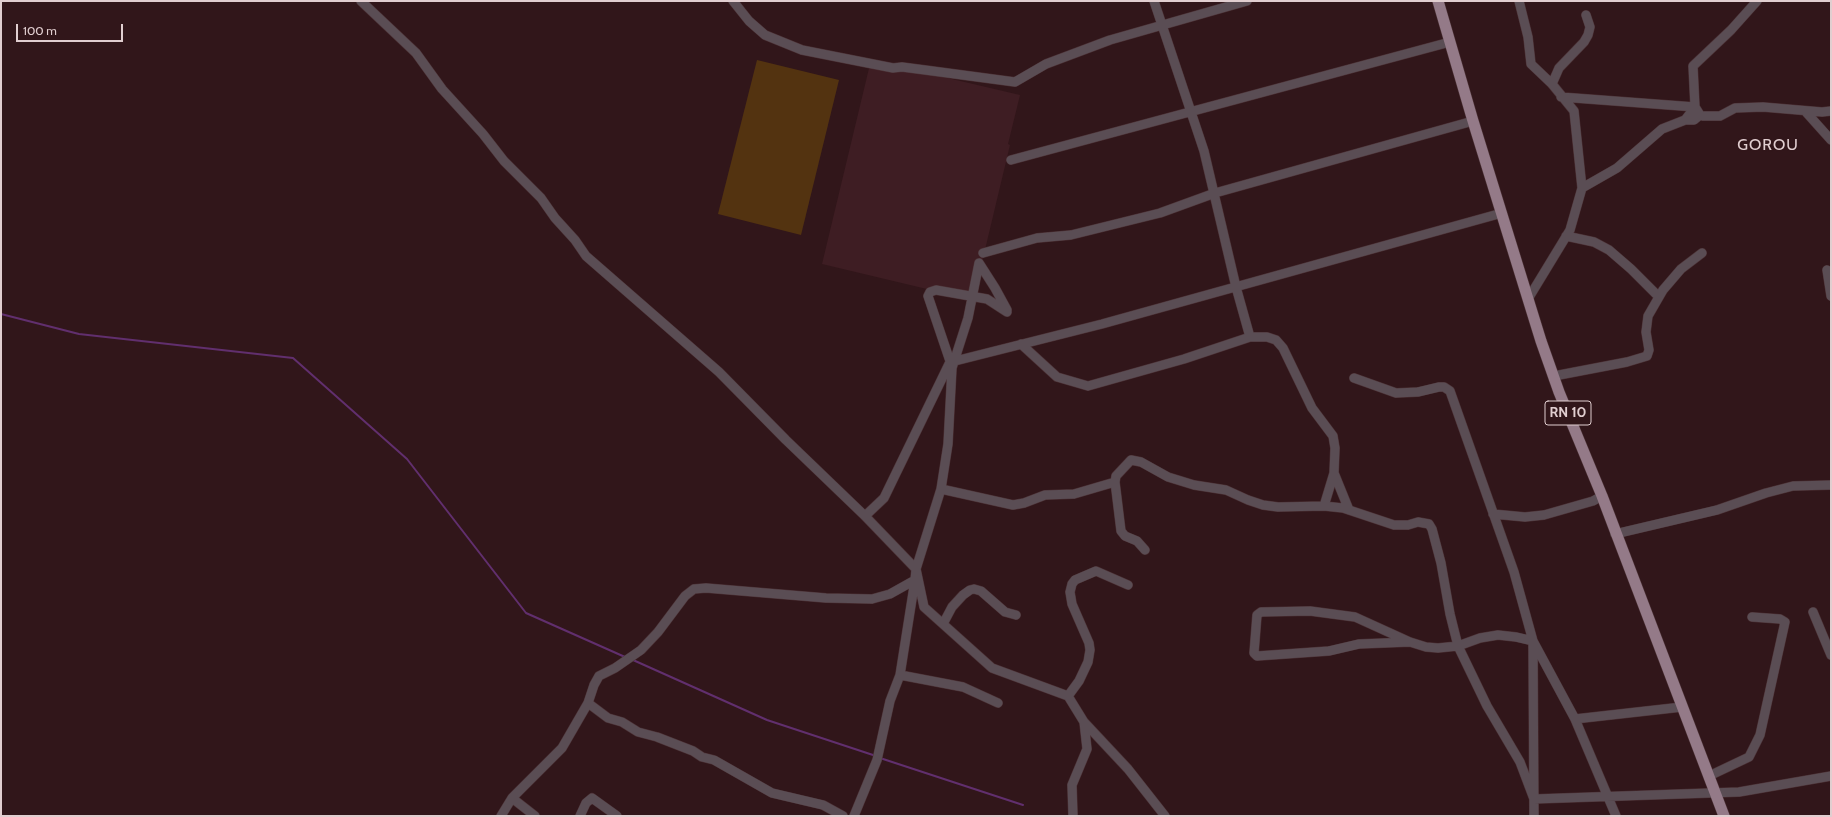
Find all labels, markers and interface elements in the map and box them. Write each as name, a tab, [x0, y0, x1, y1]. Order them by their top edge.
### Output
scale bar	[18, 16, 125, 42]
text: 100 m	[23, 23, 57, 38]
district label: GOROU	[1737, 135, 1799, 155]
road number: RN 10	[1545, 401, 1591, 425]

